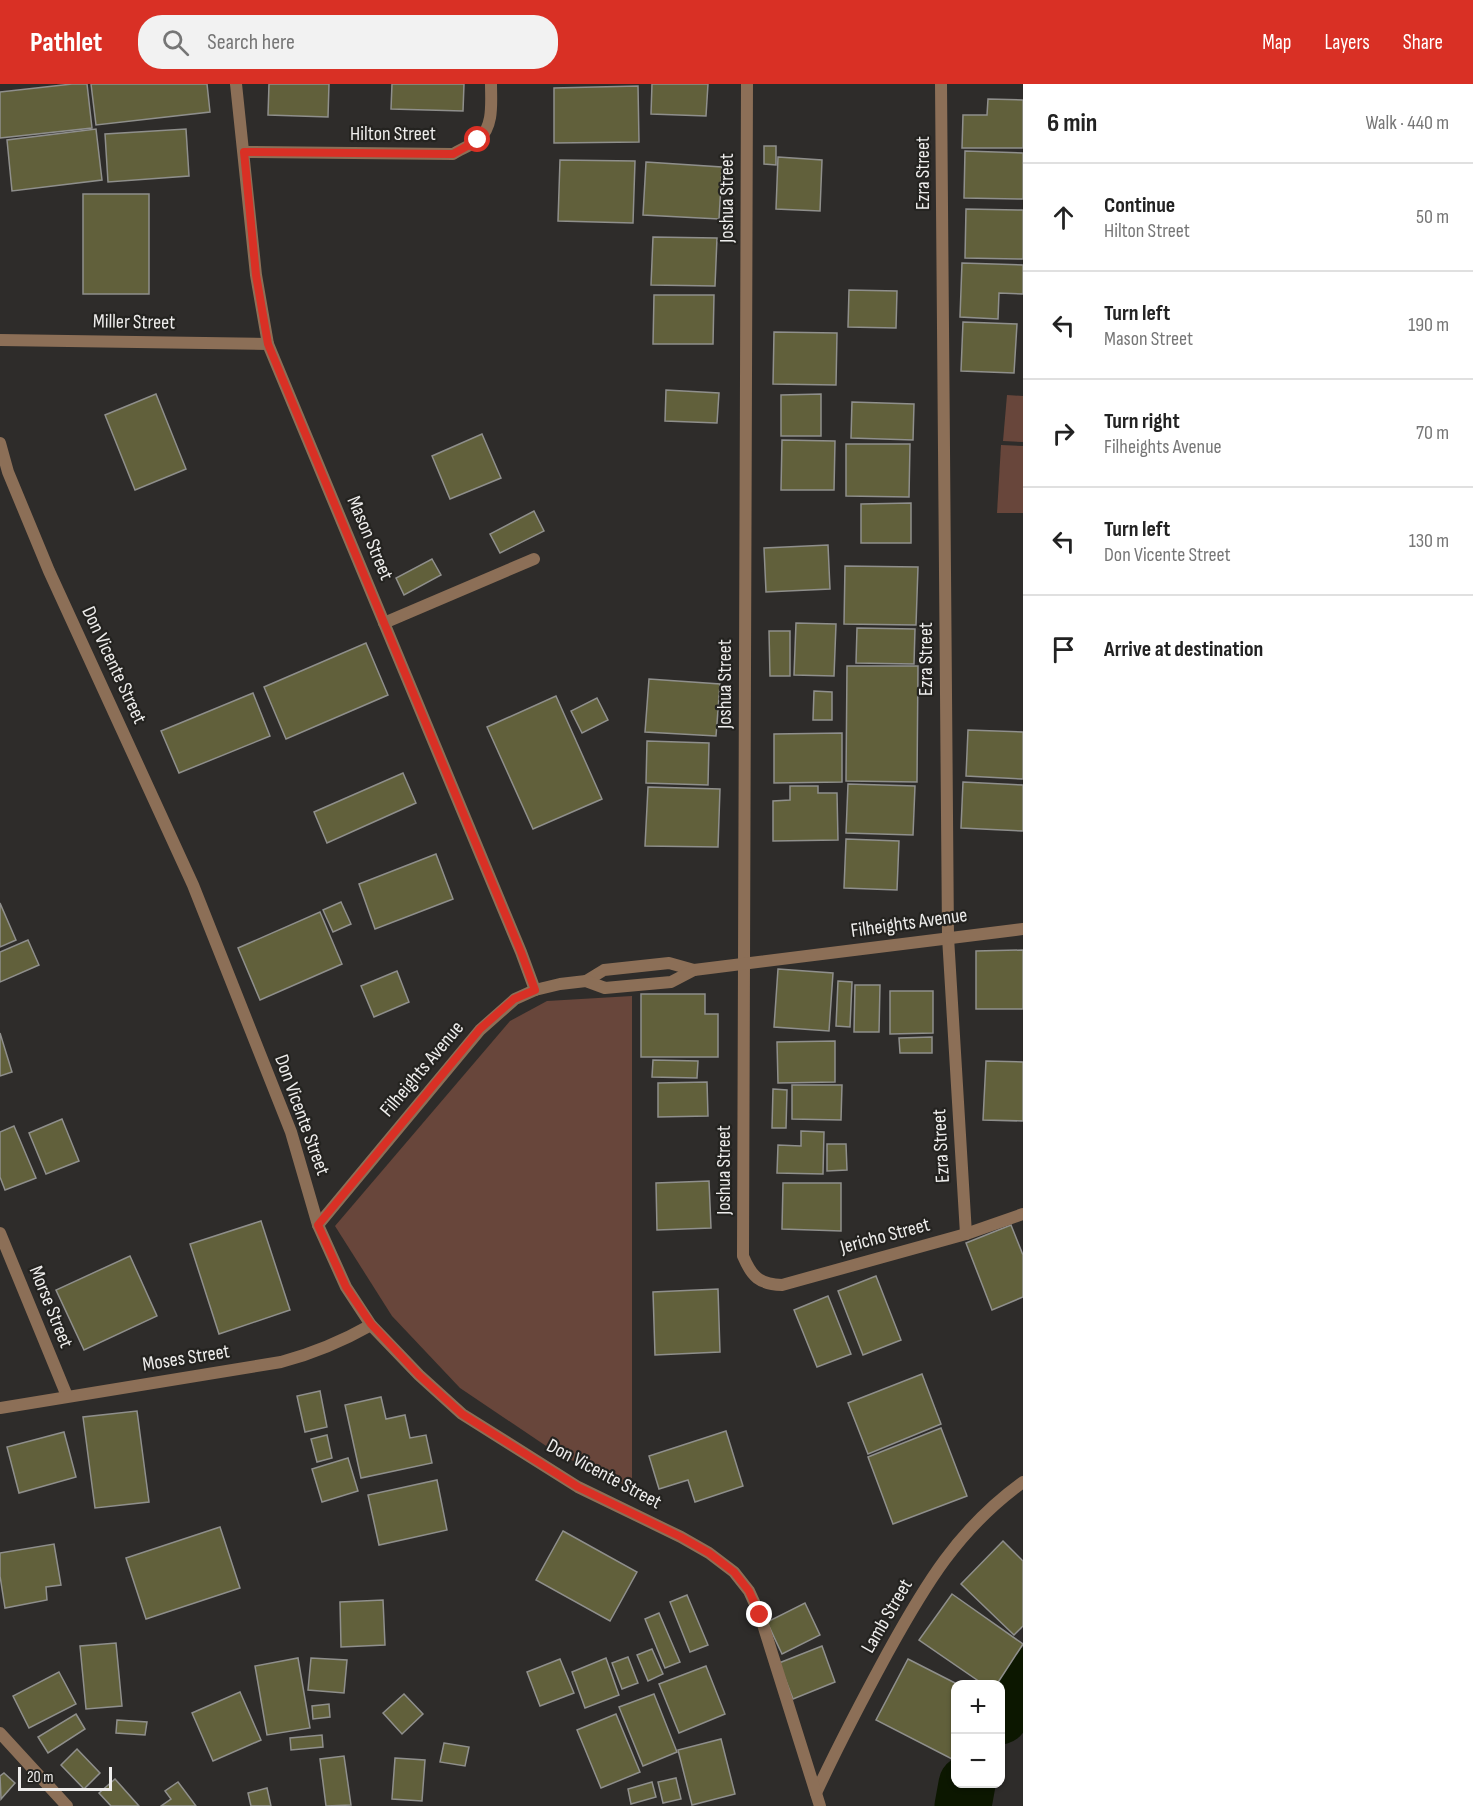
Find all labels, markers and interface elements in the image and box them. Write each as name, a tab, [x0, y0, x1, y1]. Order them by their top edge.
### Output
search box	[138, 15, 558, 69]
text: Pathlet	[30, 26, 102, 59]
icon: search	[159, 26, 192, 59]
text: Search here	[207, 29, 295, 56]
text: Map	[1262, 30, 1291, 55]
text: Layers	[1324, 30, 1370, 55]
text: Share	[1403, 30, 1443, 55]
text: 6 min	[1047, 108, 1097, 139]
text: Walk · 440 m	[1365, 111, 1449, 135]
street label: Hilton Street	[350, 122, 436, 146]
route start	[464, 126, 490, 152]
street label: Ezra Street	[911, 136, 935, 210]
street label: Joshua Street	[715, 153, 739, 244]
text: Continue	[1104, 192, 1175, 219]
icon: ahead	[1047, 201, 1080, 234]
text: 50 m	[1416, 205, 1449, 229]
text: Hilton Street	[1104, 219, 1190, 243]
text: Turn left	[1104, 300, 1170, 327]
street label: Miller Street	[93, 309, 175, 335]
icon: left	[1047, 309, 1080, 342]
text: 190 m	[1408, 313, 1449, 337]
text: Mason Street	[1104, 327, 1193, 351]
text: Turn right	[1104, 408, 1180, 435]
icon: right	[1047, 417, 1080, 450]
text: 70 m	[1416, 421, 1449, 445]
text: Filheights Avenue	[1104, 435, 1222, 459]
street label: Mason Street	[342, 492, 398, 584]
text: Turn left	[1104, 516, 1170, 543]
icon: left	[1047, 525, 1080, 558]
text: 130 m	[1409, 529, 1449, 553]
text: Don Vicente Street	[1104, 543, 1231, 567]
street label: Don Vicente Street	[76, 603, 152, 727]
street label: Ezra Street	[914, 622, 938, 696]
icon: arrive	[1047, 633, 1080, 666]
text: Arrive at destination	[1104, 636, 1263, 663]
street label: Joshua Street	[713, 639, 737, 730]
street label: Filheights Avenue	[849, 903, 969, 943]
street label: Filheights Avenue	[375, 1016, 469, 1122]
street label: Don Vicente Street	[269, 1051, 335, 1179]
street label: Ezra Street	[927, 1108, 955, 1184]
street label: Joshua Street	[712, 1125, 736, 1216]
street label: Jericho Street	[837, 1213, 932, 1260]
street label: Morse Street	[24, 1263, 78, 1351]
street label: Moses Street	[141, 1339, 231, 1377]
street label: Don Vicente Street	[542, 1434, 666, 1514]
street label: Lamb Street	[856, 1575, 918, 1657]
route end	[746, 1601, 772, 1627]
map controls	[951, 1680, 1005, 1788]
button: +	[951, 1680, 1005, 1734]
button: −	[951, 1734, 1005, 1788]
scale bar	[18, 1764, 112, 1792]
text: 20 m	[27, 1768, 54, 1787]

